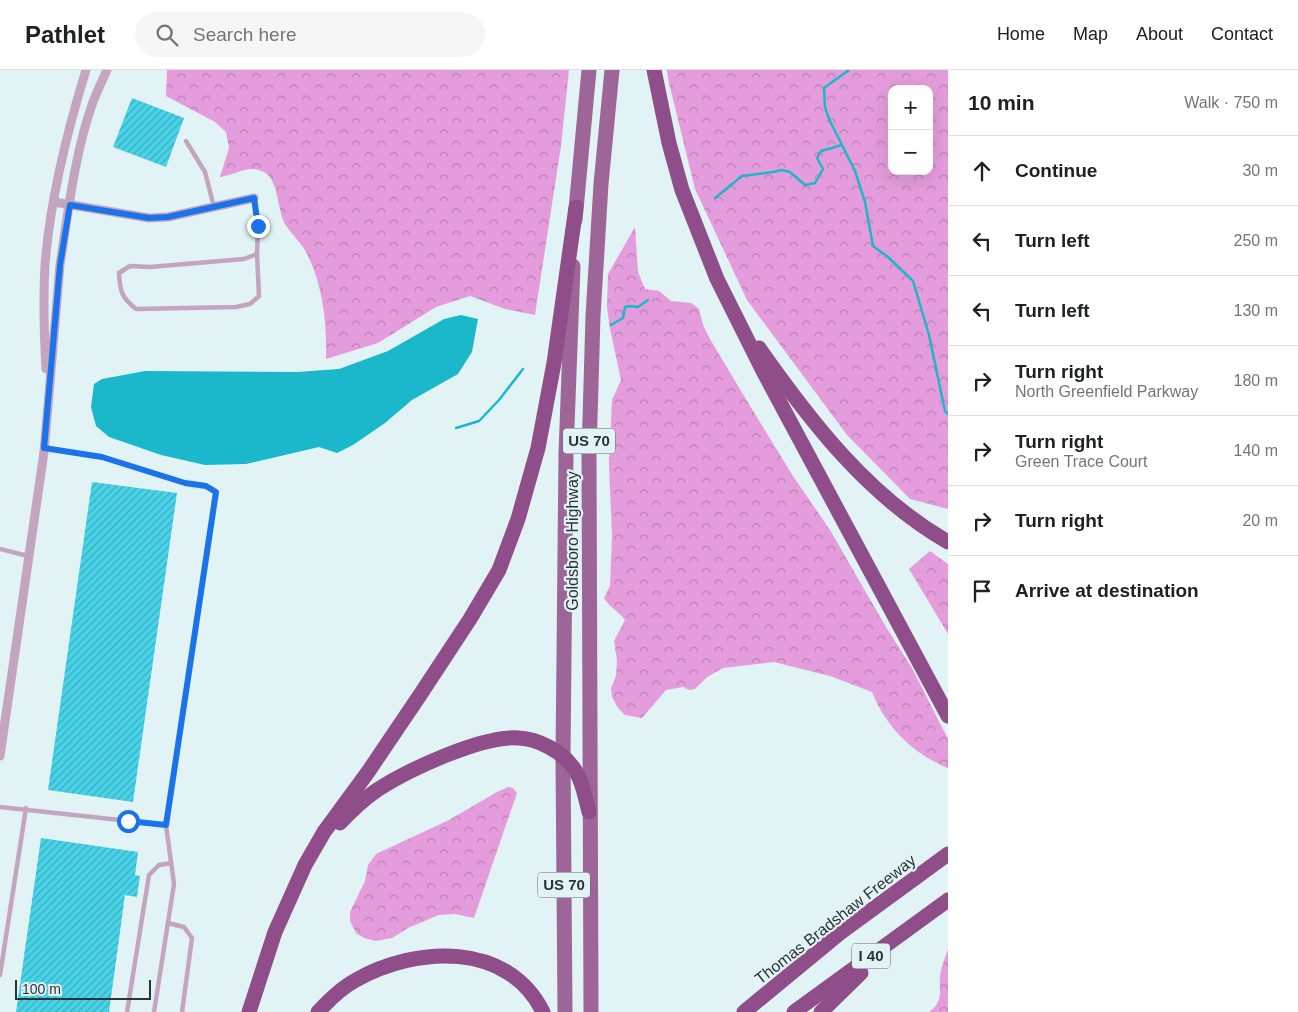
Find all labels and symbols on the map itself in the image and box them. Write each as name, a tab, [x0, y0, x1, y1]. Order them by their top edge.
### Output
route end	[247, 215, 270, 238]
road number: US 70	[563, 428, 615, 454]
street label: Goldsboro Highway	[564, 471, 581, 611]
route start	[117, 810, 140, 833]
street label: Thomas Bradshaw Freeway	[752, 851, 919, 987]
road number: US 70	[538, 872, 590, 898]
road number: I 40	[852, 944, 890, 968]
scale bar	[15, 977, 151, 1000]

